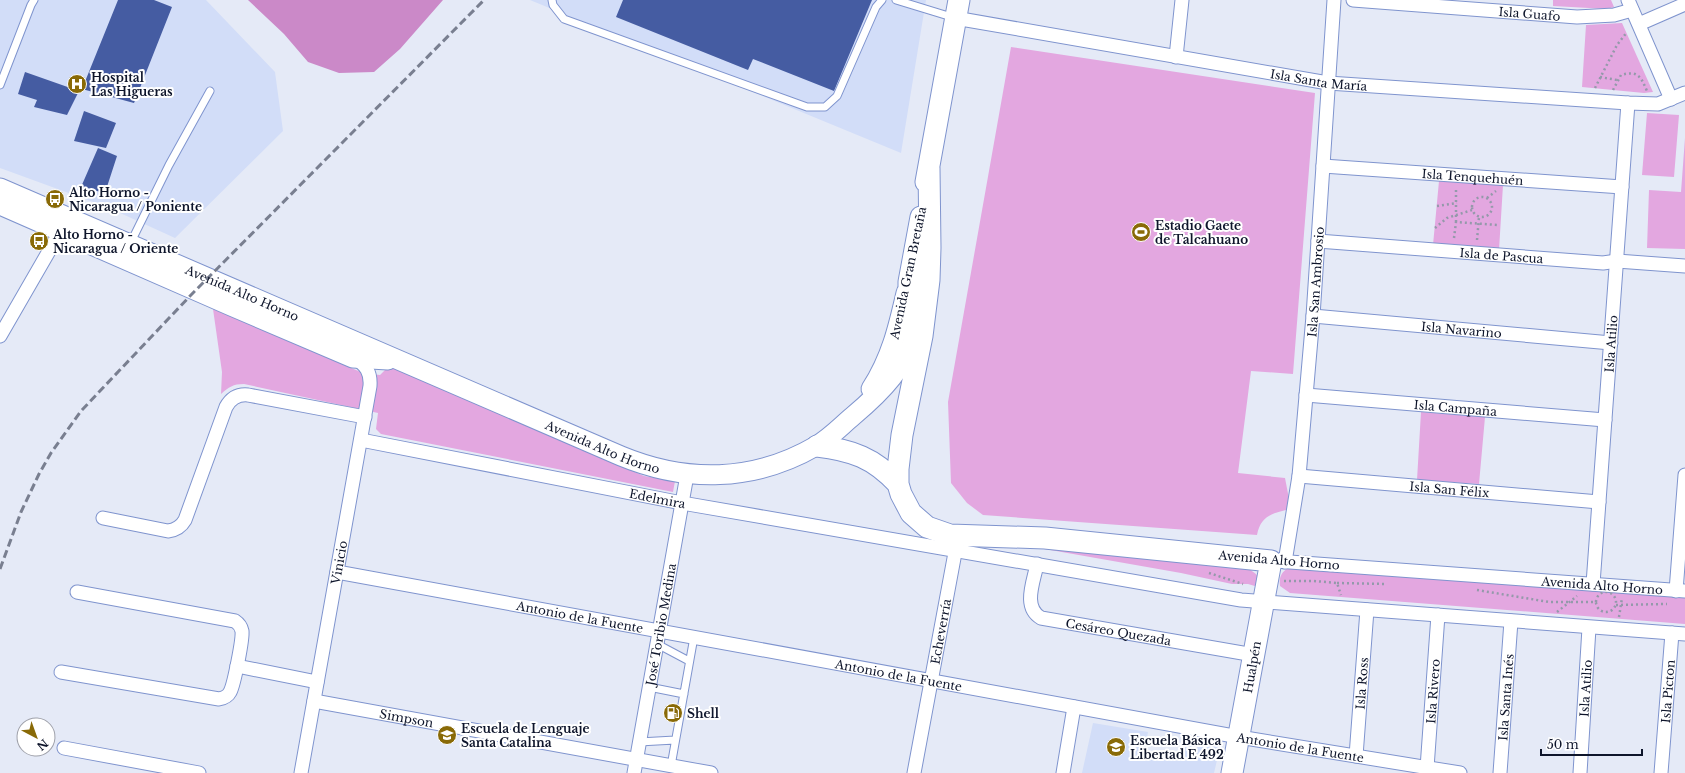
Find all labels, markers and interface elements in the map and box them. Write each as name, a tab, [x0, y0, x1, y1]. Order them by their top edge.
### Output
street label: Isla Guafo	[1498, 4, 1561, 23]
street label: Isla Santa María	[1269, 66, 1368, 93]
place label: Hospital Las Higueras	[91, 70, 173, 99]
hospital icon: Hospital Las Higueras	[66, 73, 88, 95]
street label: Isla Tenquehuén	[1421, 165, 1524, 188]
place label: Alto Horno - Nicaragua / Poniente	[68, 185, 202, 214]
bus stop icon: Alto Horno - Nicaragua / Poniente	[44, 188, 66, 210]
street label: Avenida Gran Bretaña	[886, 205, 929, 342]
place label: Estadio Gaete de Talcahuano	[1155, 218, 1248, 247]
sports icon: Estadio Gaete de Talcahuano	[1130, 221, 1152, 243]
street label: Isla San Ambrosio	[1304, 226, 1326, 338]
place label: Alto Horno - Nicaragua / Oriente	[52, 227, 178, 256]
bus stop icon: Alto Horno - Nicaragua / Oriente	[28, 230, 50, 252]
street label: Isla de Pascua	[1459, 244, 1544, 266]
street label: Avenida Alto Horno	[182, 261, 302, 324]
street label: Isla Atilio	[1601, 314, 1620, 373]
street label: Isla Navarino	[1420, 318, 1502, 341]
street label: Isla Campaña	[1413, 397, 1498, 418]
street label: Avenida Alto Horno	[542, 416, 662, 476]
street label: Isla San Félix	[1409, 478, 1491, 500]
street label: Edelmira	[628, 485, 687, 511]
street label: Vinicio	[327, 539, 350, 586]
street label: Avenida Alto Horno	[1217, 547, 1341, 573]
street label: José Toribio Medina	[642, 562, 679, 689]
street label: Avenida Alto Horno	[1540, 573, 1664, 597]
street label: Antonio de la Fuente	[514, 597, 645, 635]
street label: Echeverría	[927, 597, 954, 665]
street label: Cesáreo Quezada	[1065, 615, 1173, 648]
street label: Hualpén	[1240, 640, 1264, 694]
street label: Isla Santa Inés	[1495, 653, 1516, 741]
street label: Antonio de la Fuente	[833, 656, 963, 694]
street label: Isla Ross	[1352, 657, 1371, 710]
street label: Isla Rivero	[1423, 658, 1442, 724]
street label: Isla Atilio	[1576, 659, 1595, 717]
street label: Isla Picton	[1657, 659, 1677, 724]
fuel station icon: Shell	[662, 702, 684, 724]
street label: Simpson	[378, 706, 435, 730]
place label: Shell	[687, 706, 720, 721]
north arrow	[16, 717, 56, 757]
place label: Escuela de Lenguaje Santa Catalina	[461, 721, 589, 750]
school or university icon: Escuela de Lenguaje Santa Catalina	[436, 724, 458, 746]
street label: Antonio de la Fuente	[1235, 729, 1365, 765]
scale bar	[1541, 731, 1642, 757]
place label: Escuela Básica Libertad E 492	[1130, 733, 1224, 762]
text: N	[34, 736, 51, 754]
school or university icon: Escuela Básica Libertad E 492	[1105, 736, 1127, 758]
text: 50 m	[1547, 737, 1579, 752]

